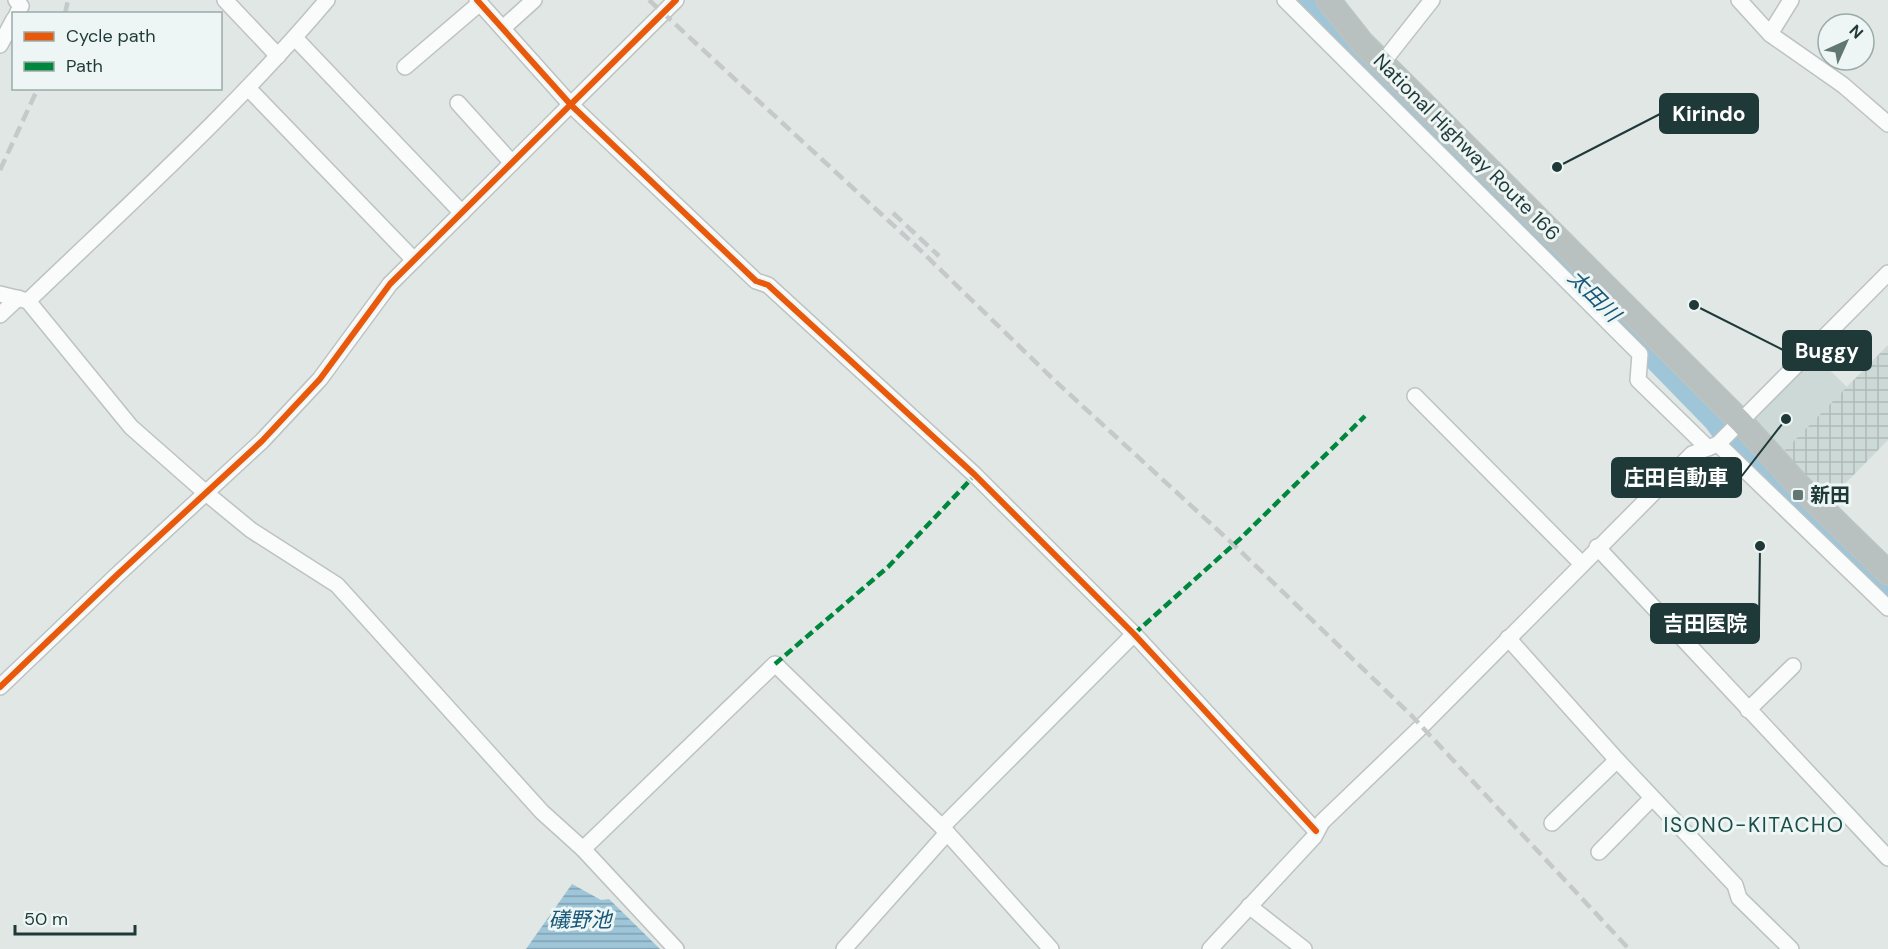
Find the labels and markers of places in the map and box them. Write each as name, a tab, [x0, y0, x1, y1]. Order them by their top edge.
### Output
callout: Kirindo	[1660, 94, 1758, 133]
callout: Buggy	[1783, 331, 1871, 370]
callout: 庄田自動車	[1612, 458, 1741, 497]
place label: 新田	[1810, 482, 1850, 508]
marker: 新田	[1791, 488, 1805, 502]
callout: 吉田医院	[1651, 604, 1759, 643]

